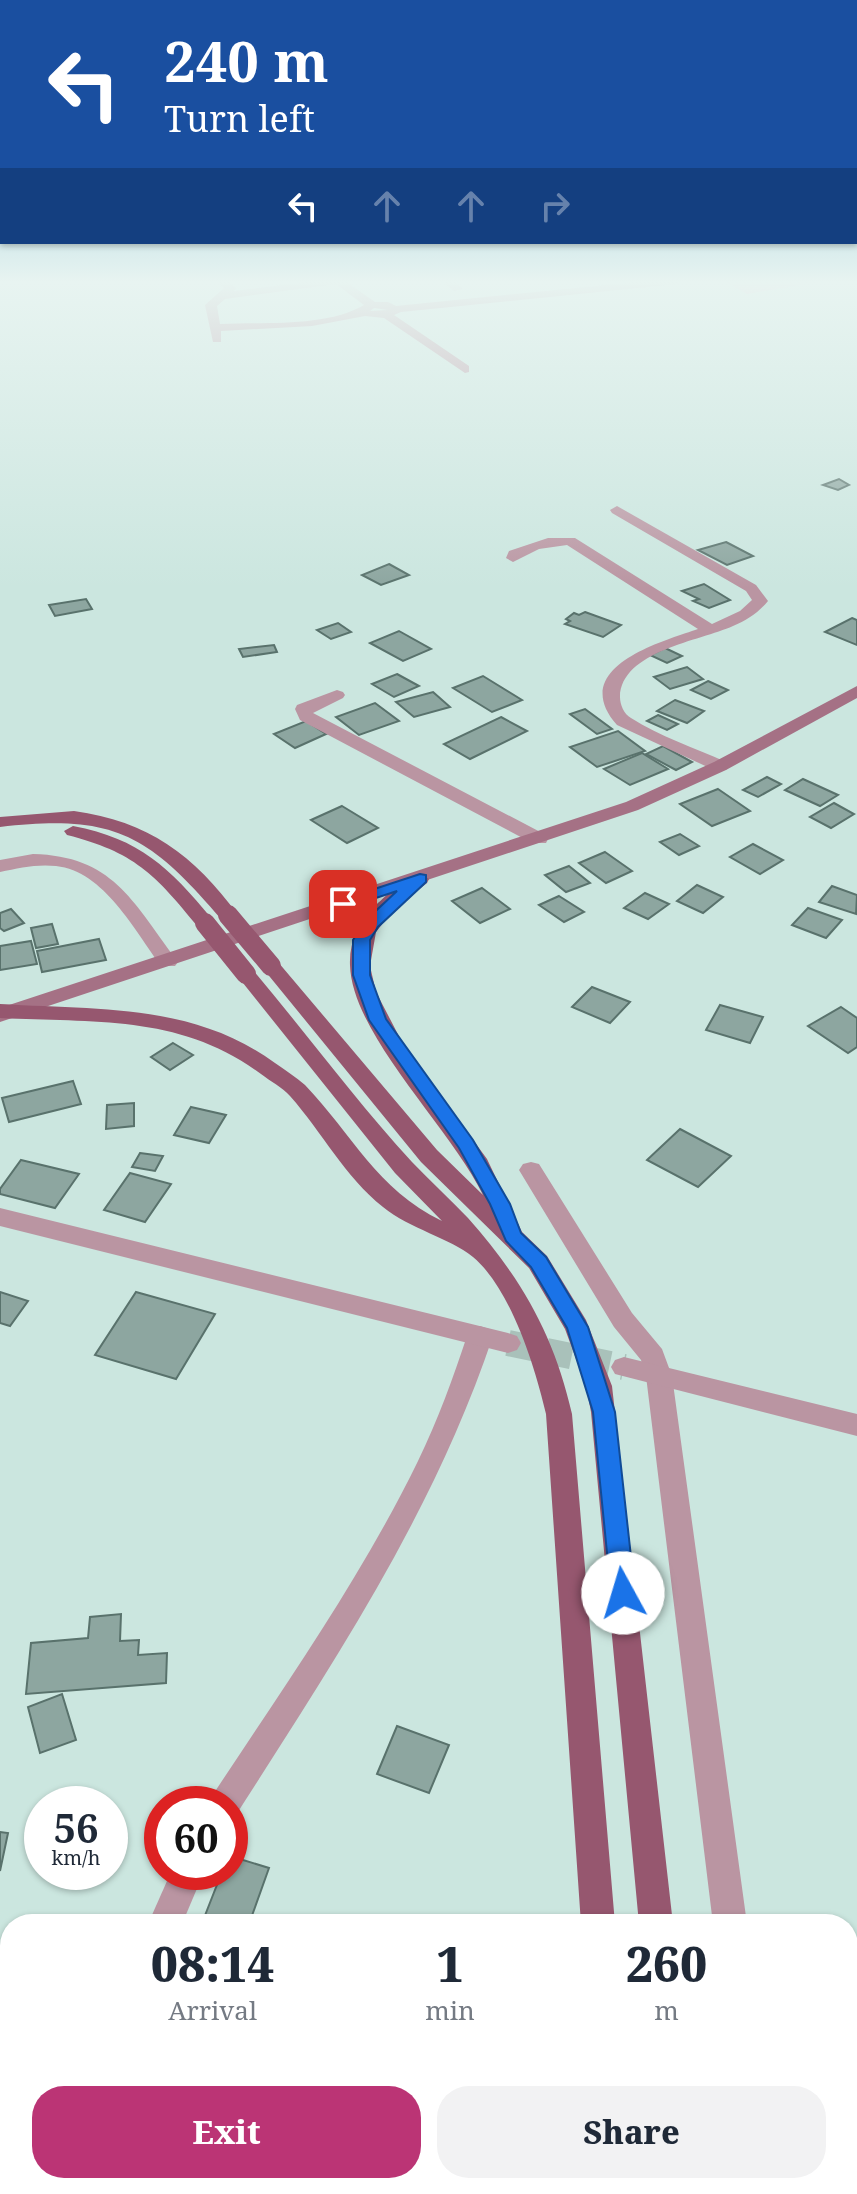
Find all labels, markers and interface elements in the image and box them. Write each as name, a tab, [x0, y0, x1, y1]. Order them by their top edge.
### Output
text: 240 m	[164, 22, 329, 98]
icon: left	[32, 32, 136, 136]
text: Turn left	[164, 94, 315, 143]
icon: left	[281, 184, 325, 228]
icon: ahead	[365, 184, 409, 228]
icon: ahead	[449, 184, 493, 228]
icon: right	[533, 184, 577, 228]
pin	[309, 870, 377, 938]
icon: arrive	[321, 882, 365, 926]
position arrow	[581, 1551, 665, 1635]
speed limit sign: 60	[144, 1786, 248, 1890]
text: 56	[53, 1800, 99, 1855]
text: km/h	[51, 1844, 101, 1871]
text: 08:14	[151, 1931, 275, 1996]
text: 1	[436, 1931, 464, 1996]
text: 260	[626, 1931, 707, 1996]
text: Arrival	[168, 1992, 257, 2028]
text: min	[425, 1992, 475, 2028]
text: m	[654, 1992, 679, 2028]
button: Exit	[32, 2086, 421, 2178]
button: Share	[437, 2086, 826, 2178]

